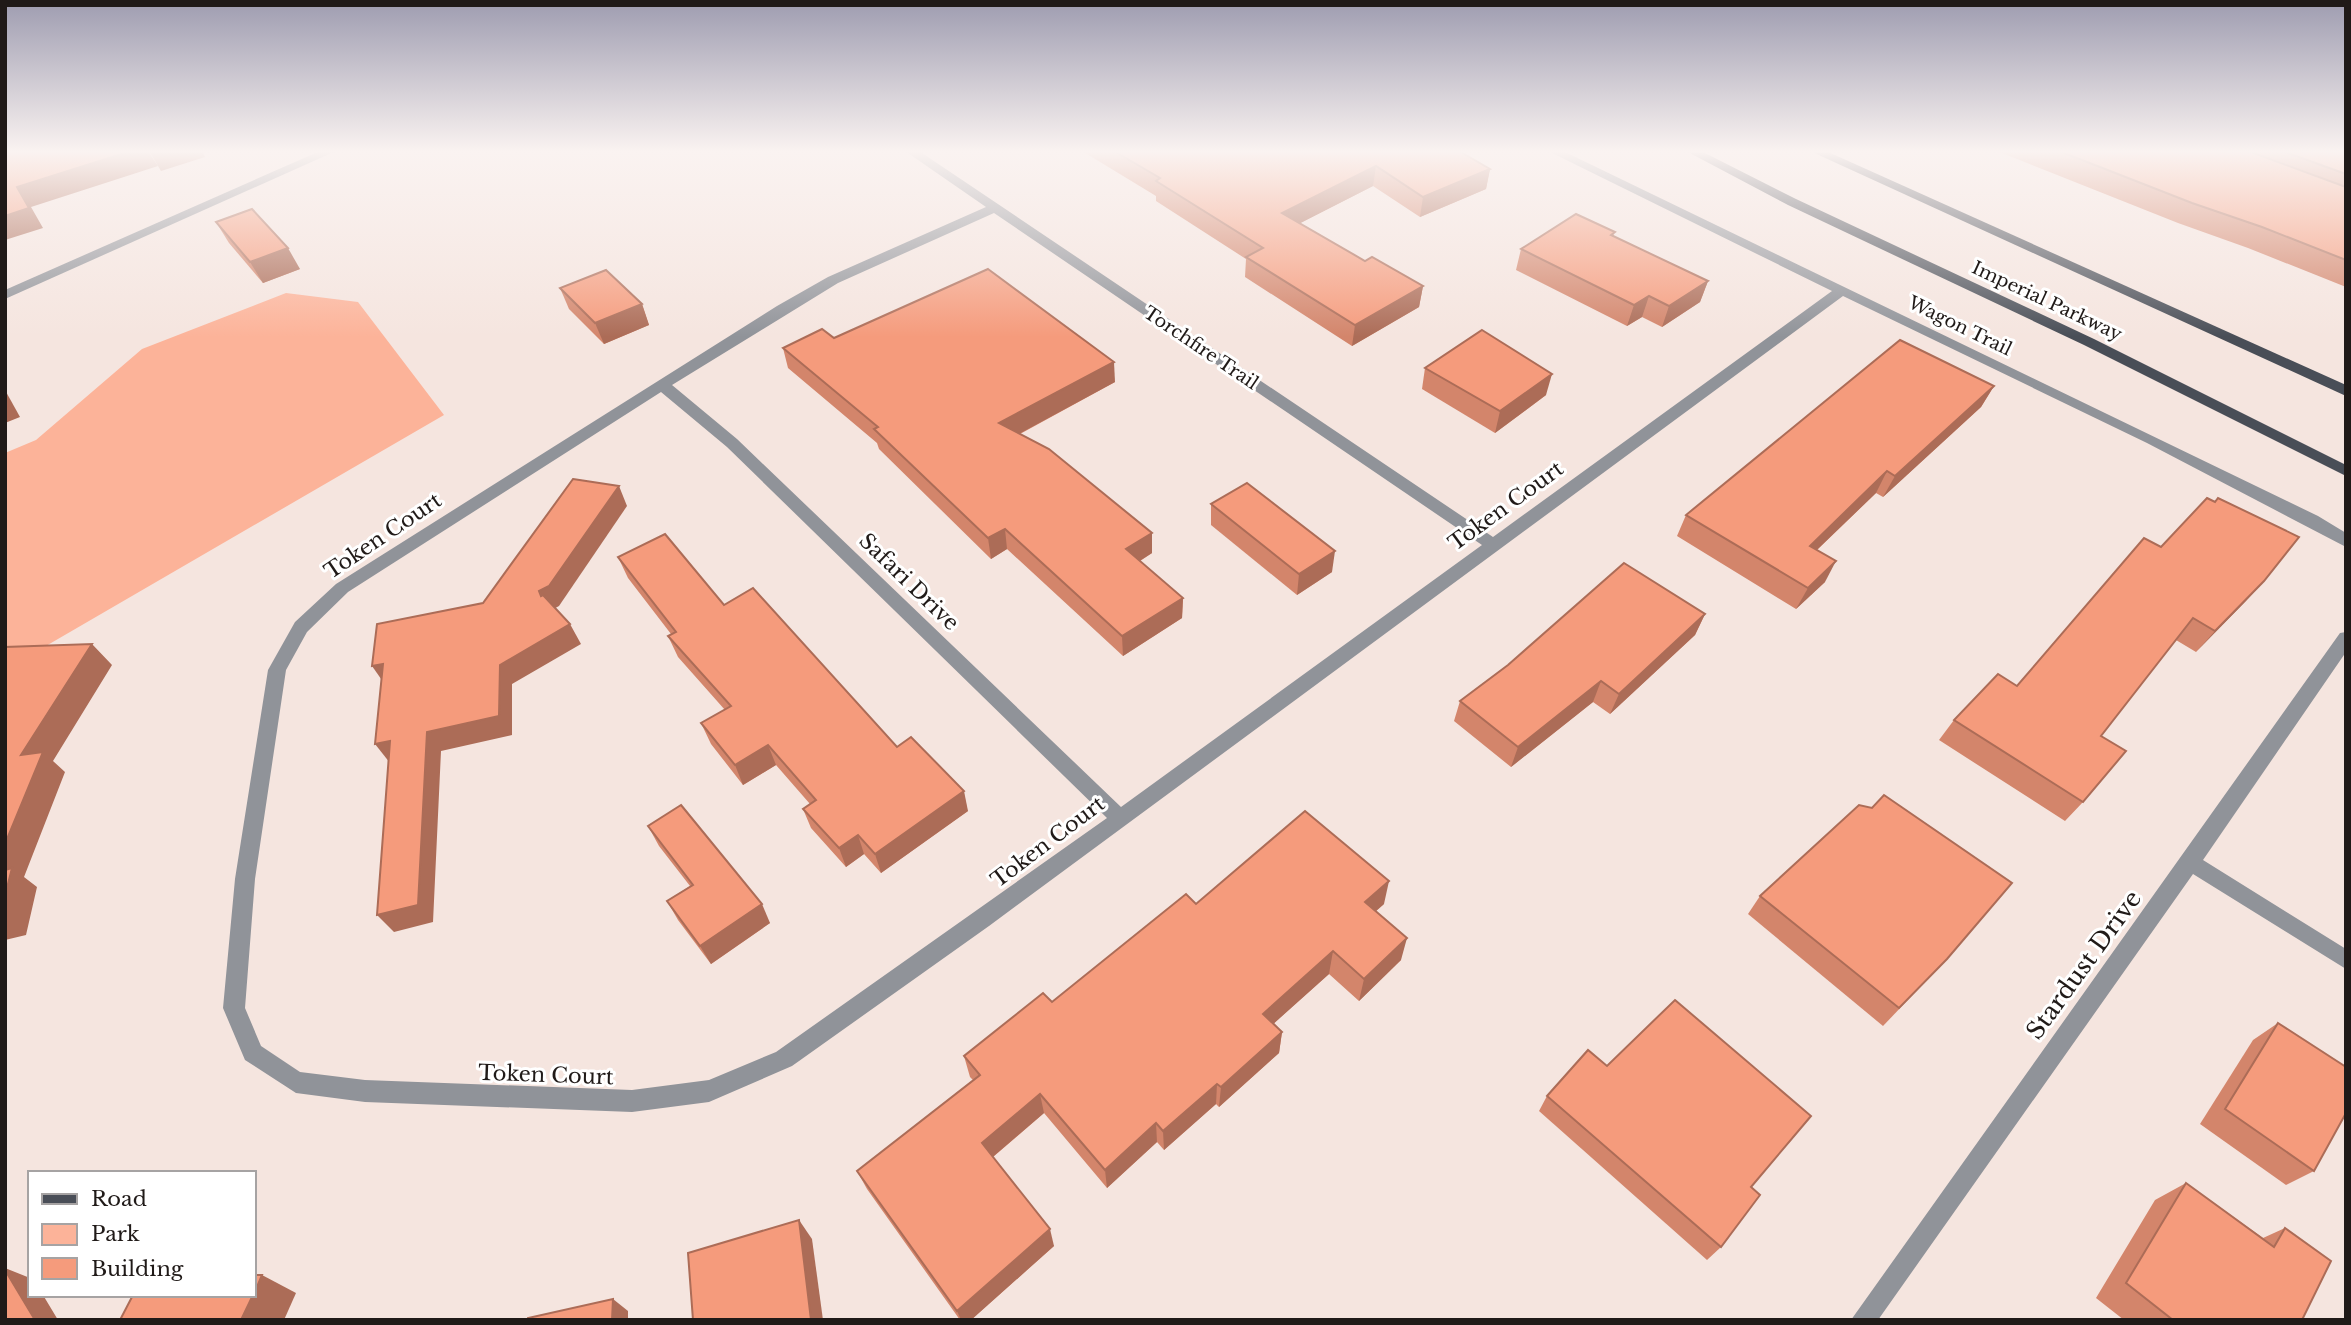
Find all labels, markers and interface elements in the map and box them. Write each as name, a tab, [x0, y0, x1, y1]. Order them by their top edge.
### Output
street label: Imperial Parkway	[1968, 257, 2126, 346]
street label: Wagon Trail	[1904, 291, 2016, 361]
street label: Torchfire Trail	[1140, 302, 1263, 394]
street label: Token Court	[1444, 456, 1569, 556]
street label: Token Court	[320, 487, 447, 585]
street label: Safari Drive	[854, 528, 964, 636]
street label: Token Court	[986, 791, 1110, 893]
street label: Stardust Drive	[2020, 885, 2147, 1045]
street label: Token Court	[478, 1060, 614, 1090]
legend	[28, 1171, 256, 1297]
text: Road	[91, 1186, 147, 1212]
text: Park	[91, 1221, 140, 1247]
text: Building	[91, 1256, 184, 1282]

